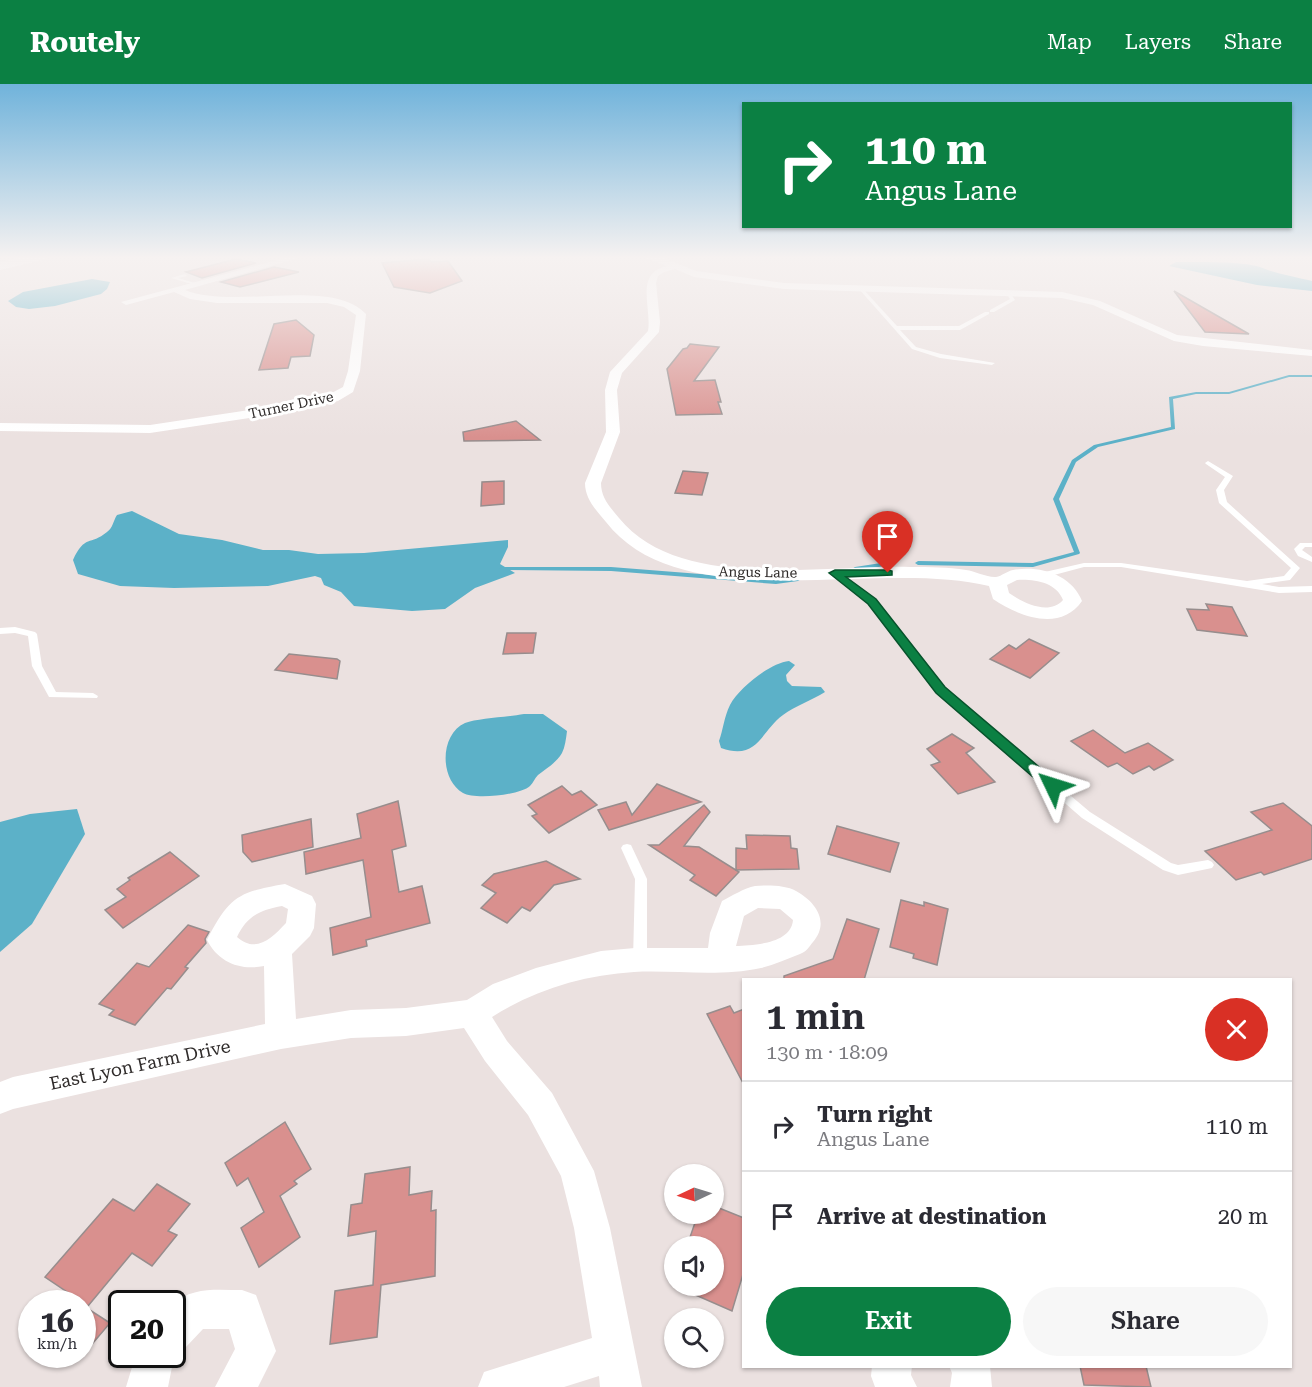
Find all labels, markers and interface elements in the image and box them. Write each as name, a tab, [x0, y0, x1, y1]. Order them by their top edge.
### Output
text: Routely	[30, 26, 140, 59]
text: Map	[1047, 30, 1092, 54]
text: Layers	[1125, 30, 1191, 54]
text: Share	[1224, 30, 1282, 54]
text: 110 m	[865, 125, 987, 174]
icon: right	[766, 126, 844, 204]
text: Angus Lane	[865, 175, 1017, 207]
street label: Turner Drive	[247, 388, 335, 422]
pin	[862, 511, 913, 573]
icon: arrive	[871, 520, 904, 553]
street label: Angus Lane	[718, 563, 798, 581]
position arrow	[1021, 754, 1085, 818]
text: 1 min	[766, 996, 865, 1038]
button: close	[1205, 998, 1268, 1061]
street label: East Lyon Farm Drive	[47, 1035, 232, 1094]
text: 130 m · 18:09	[766, 1040, 888, 1064]
text: Turn right	[817, 1102, 932, 1127]
icon: right	[766, 1110, 799, 1143]
text: 110 m	[1205, 1114, 1268, 1139]
text: Angus Lane	[817, 1127, 930, 1151]
north arrow	[664, 1164, 724, 1224]
map controls	[664, 1164, 724, 1368]
icon: arrive	[766, 1200, 799, 1233]
text: Arrive at destination	[817, 1204, 1046, 1229]
text: 20 m	[1218, 1204, 1268, 1229]
button: sound	[664, 1236, 724, 1296]
button: Exit	[766, 1287, 1011, 1356]
button: Share	[1023, 1287, 1268, 1356]
speed limit sign: 20	[108, 1290, 186, 1368]
text: 16	[40, 1304, 74, 1339]
button: search	[664, 1308, 724, 1368]
text: km/h	[37, 1335, 77, 1353]

